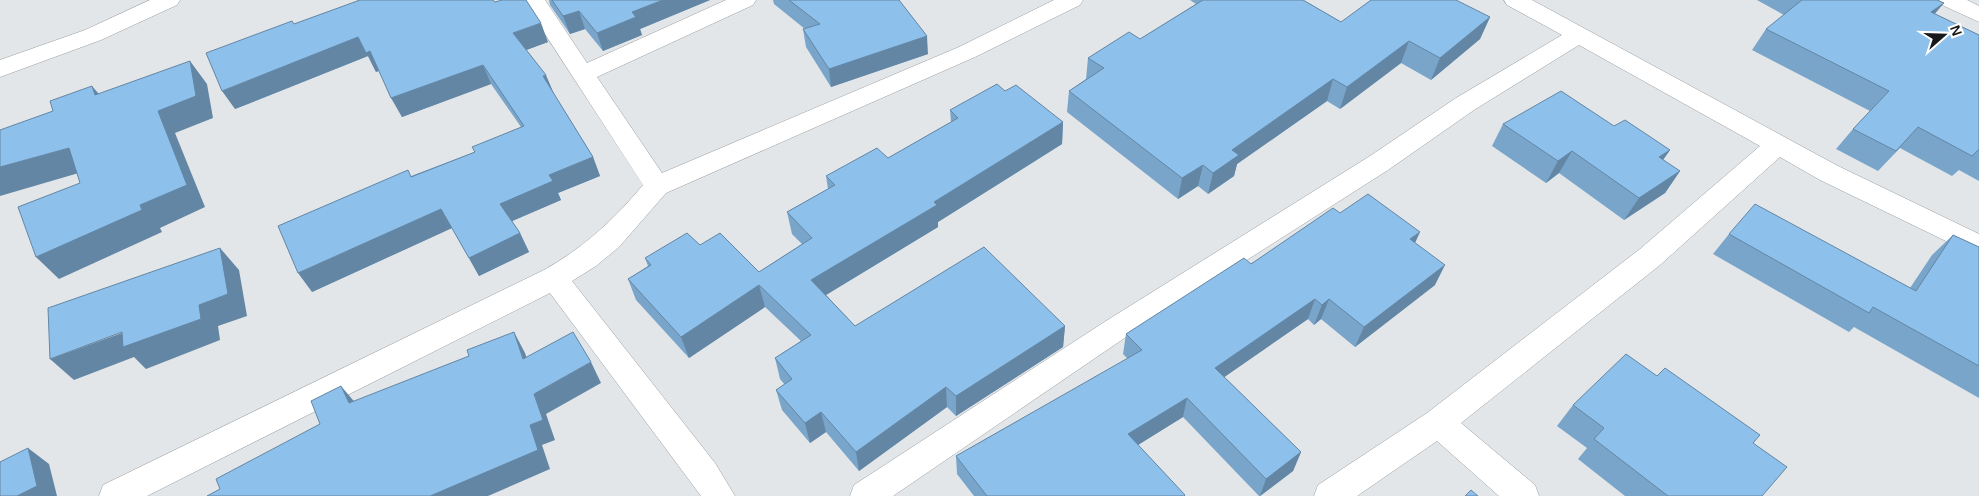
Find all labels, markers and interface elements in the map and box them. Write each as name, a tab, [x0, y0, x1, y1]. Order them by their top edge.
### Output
north arrow	[1919, 10, 1969, 60]
text: N	[1947, 23, 1965, 38]

